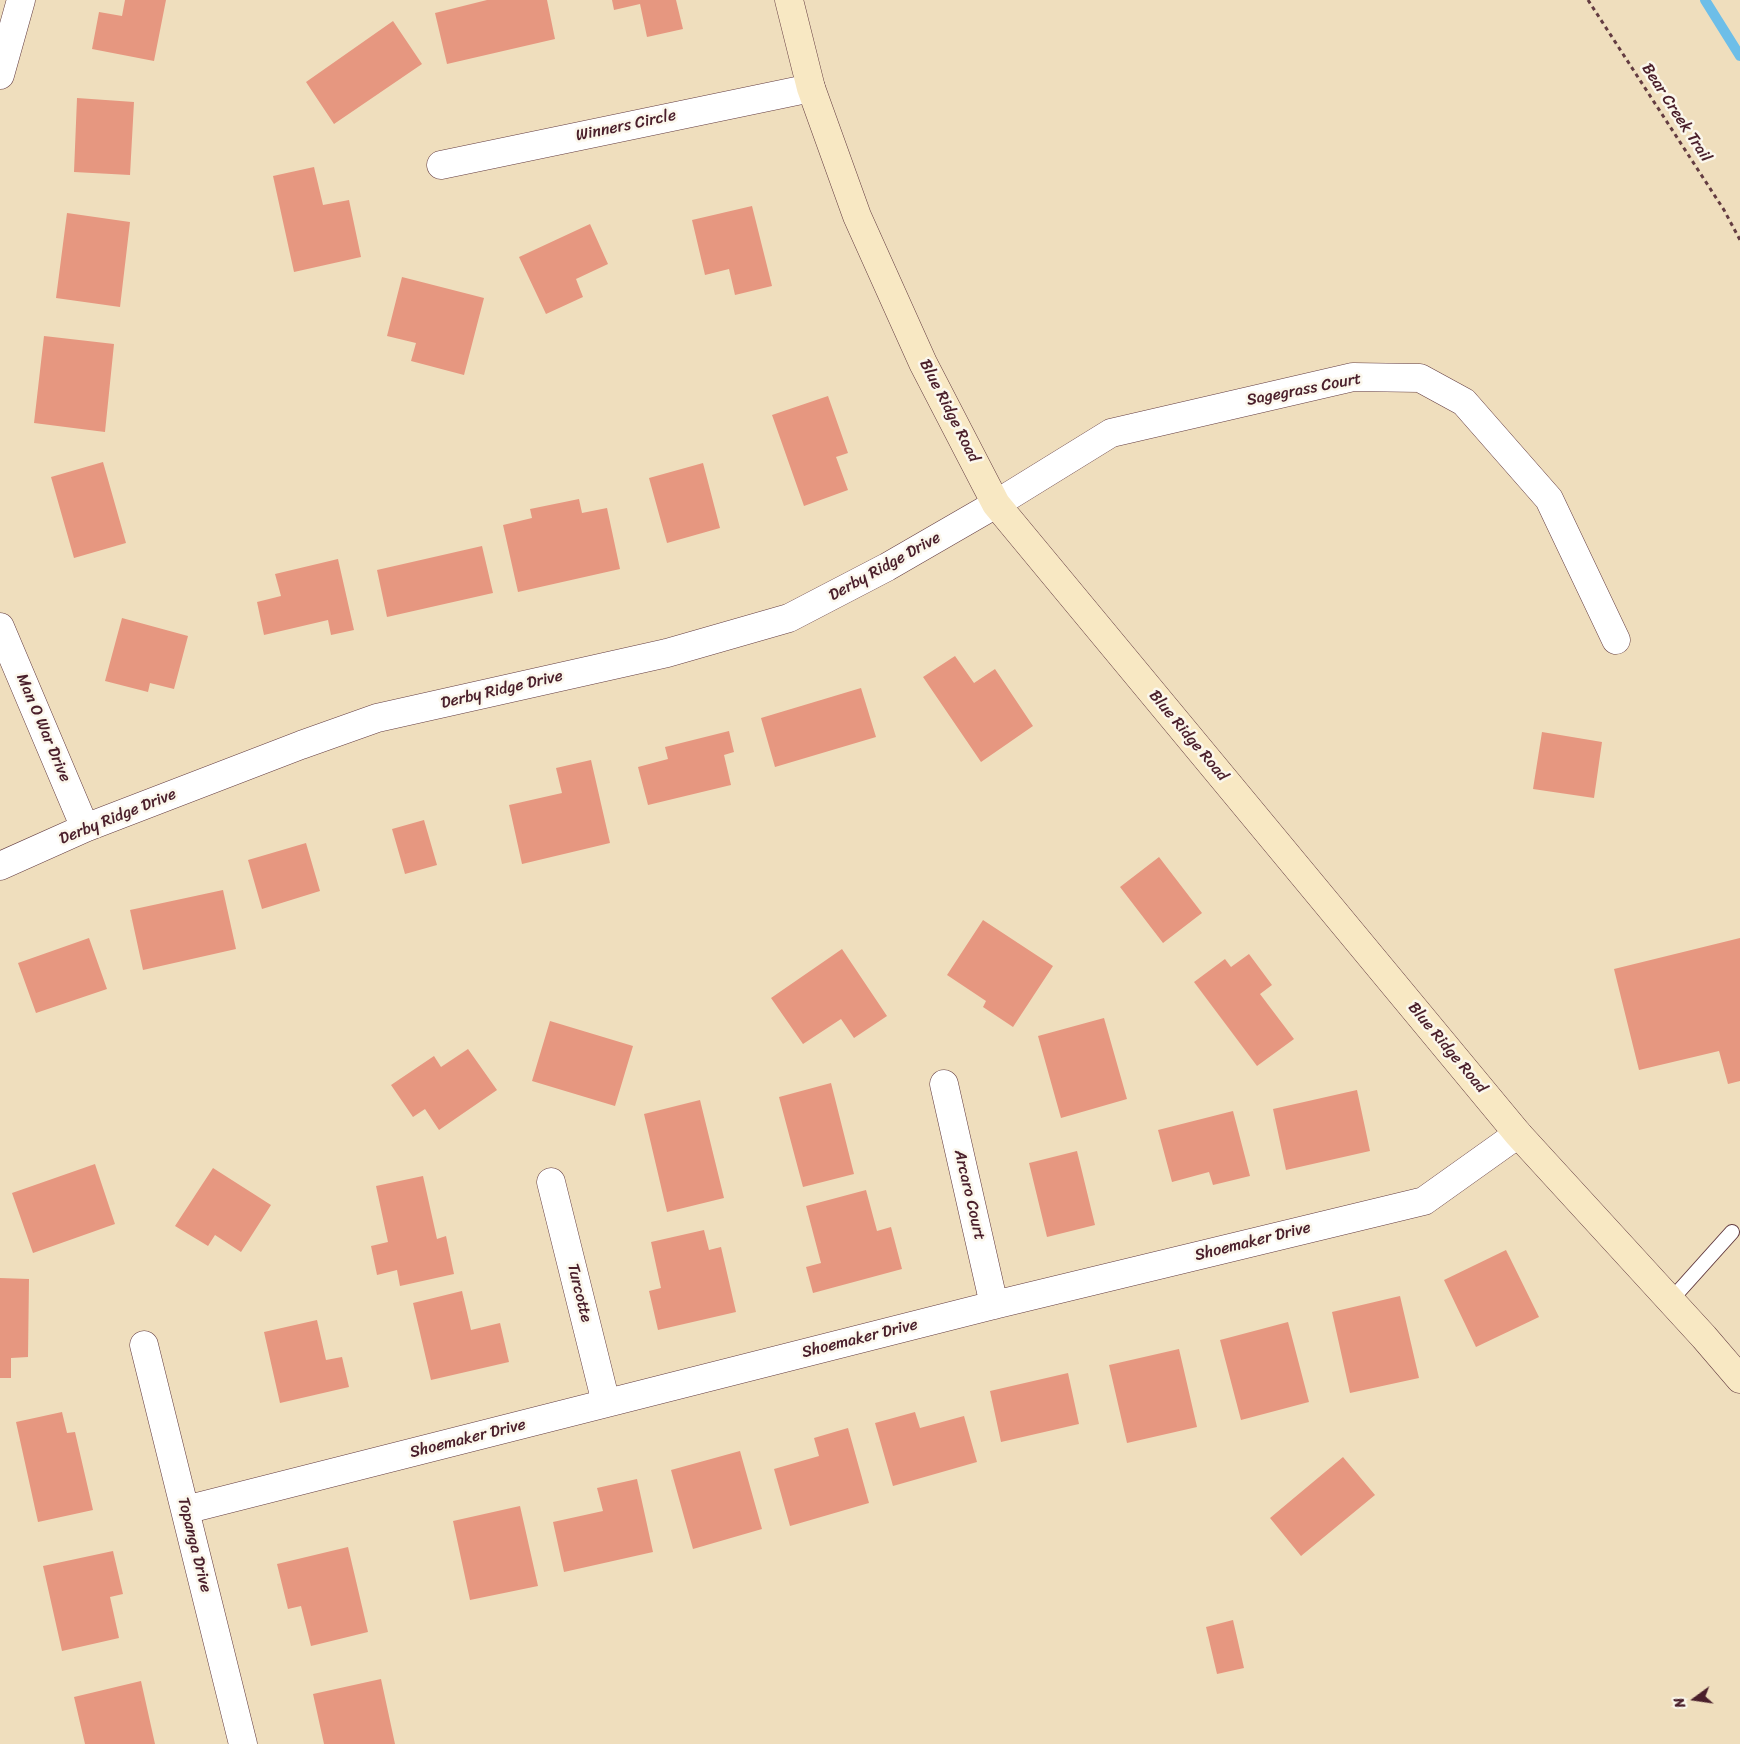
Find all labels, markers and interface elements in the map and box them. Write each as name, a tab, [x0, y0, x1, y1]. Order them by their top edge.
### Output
street label: Bear Creek Trail	[1637, 60, 1715, 166]
street label: Winners Circle	[574, 106, 678, 146]
street label: Blue Ridge Road	[915, 356, 983, 466]
street label: Sagegrass Court	[1245, 369, 1363, 411]
street label: Derby Ridge Drive	[826, 528, 944, 606]
street label: Derby Ridge Drive	[439, 667, 565, 713]
street label: Man O War Drive	[12, 671, 74, 785]
street label: Blue Ridge Road	[1144, 687, 1232, 785]
street label: Derby Ridge Drive	[57, 785, 179, 849]
street label: Blue Ridge Road	[1403, 999, 1491, 1097]
street label: Arcaro Court	[949, 1148, 989, 1242]
street label: Shoemaker Drive	[1193, 1218, 1313, 1266]
street label: Turcotte	[562, 1262, 596, 1324]
street label: Shoemaker Drive	[800, 1315, 920, 1363]
street label: Shoemaker Drive	[408, 1415, 528, 1463]
street label: Topanga Drive	[173, 1496, 215, 1594]
north arrow	[1670, 1674, 1720, 1724]
text: N	[1667, 1695, 1693, 1710]

